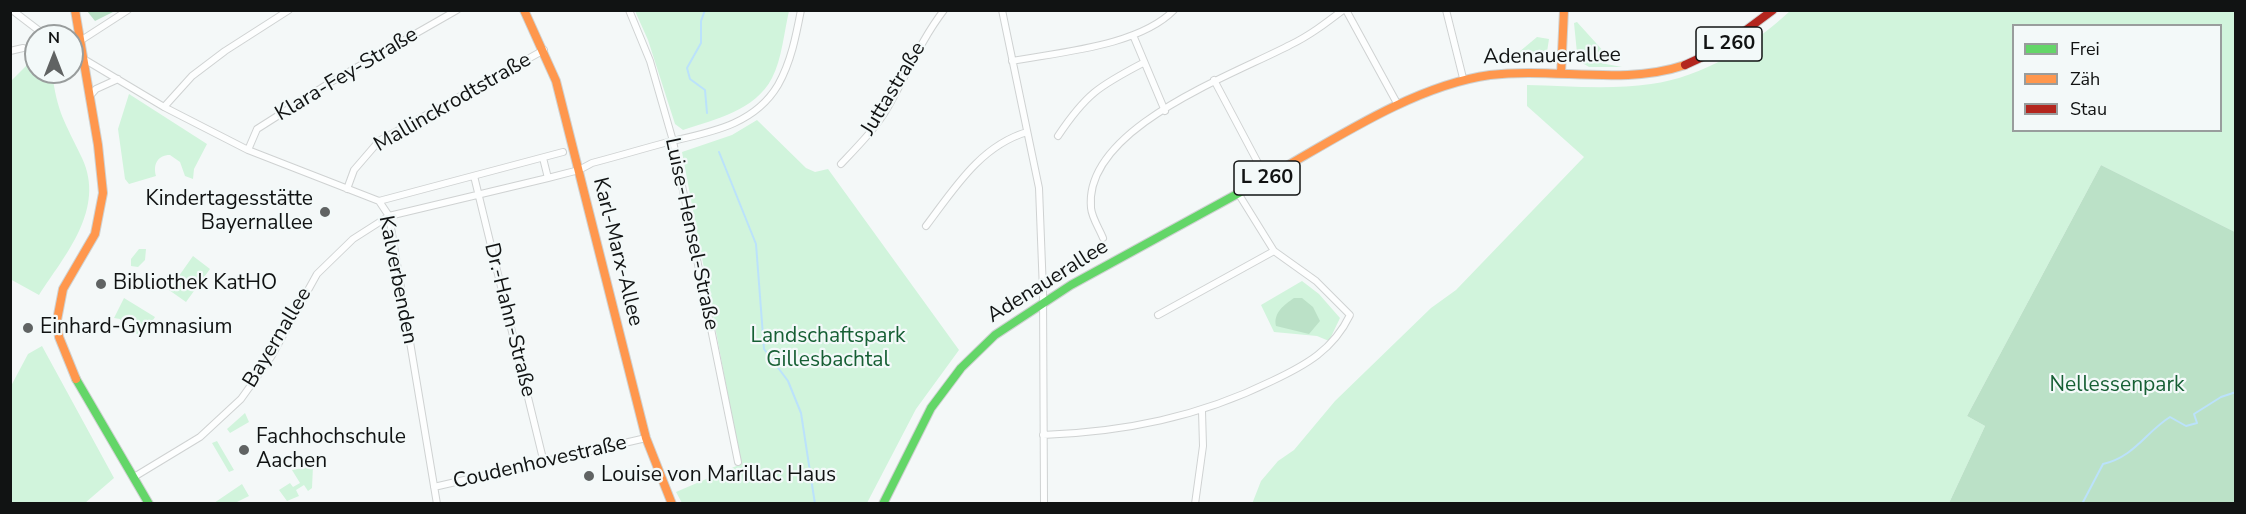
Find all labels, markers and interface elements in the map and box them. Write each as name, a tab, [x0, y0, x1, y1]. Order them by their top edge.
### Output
street label: Klara-Fey-Straße	[271, 23, 423, 127]
north arrow	[24, 24, 84, 84]
legend	[2012, 24, 2222, 132]
text: N	[48, 27, 60, 49]
road number: L 260	[1696, 27, 1762, 61]
text: Frei	[2070, 37, 2100, 61]
street label: Juttastraße	[856, 38, 932, 140]
street label: Adenauerallee	[1483, 43, 1621, 71]
street label: Mallinckrodtstraße	[370, 48, 536, 158]
text: Zäh	[2070, 67, 2100, 91]
text: Stau	[2070, 97, 2107, 121]
street label: Luise-Hensel-Straße	[658, 136, 724, 332]
road number: L 260	[1234, 161, 1300, 195]
street label: Karl-Marx-Allee	[586, 175, 648, 329]
place label: Kindertagesstätte Bayernallee	[146, 187, 313, 237]
marker: Kindertagesstätte Bayernallee	[318, 205, 332, 219]
street label: Kalverbenden	[372, 214, 422, 346]
street label: Adenauerallee	[983, 235, 1113, 329]
street label: Dr.-Hahn-Straße	[478, 240, 540, 400]
place label: Bibliothek KatHO	[113, 271, 277, 297]
marker: Bibliothek KatHO	[94, 277, 108, 291]
street label: Bayernallee	[238, 283, 318, 393]
place label: Einhard-Gymnasium	[40, 315, 232, 341]
marker: Einhard-Gymnasium	[21, 321, 35, 335]
park label: Landschaftspark Gillesbachtal	[751, 324, 905, 374]
park label: Nellessenpark	[2050, 373, 2184, 399]
place label: Fachhochschule Aachen	[256, 425, 406, 475]
street label: Coudenhovestraße	[451, 431, 629, 495]
marker: Fachhochschule Aachen	[237, 443, 251, 457]
place label: Louise von Marillac Haus	[601, 463, 836, 489]
marker: Louise von Marillac Haus	[582, 469, 596, 483]

